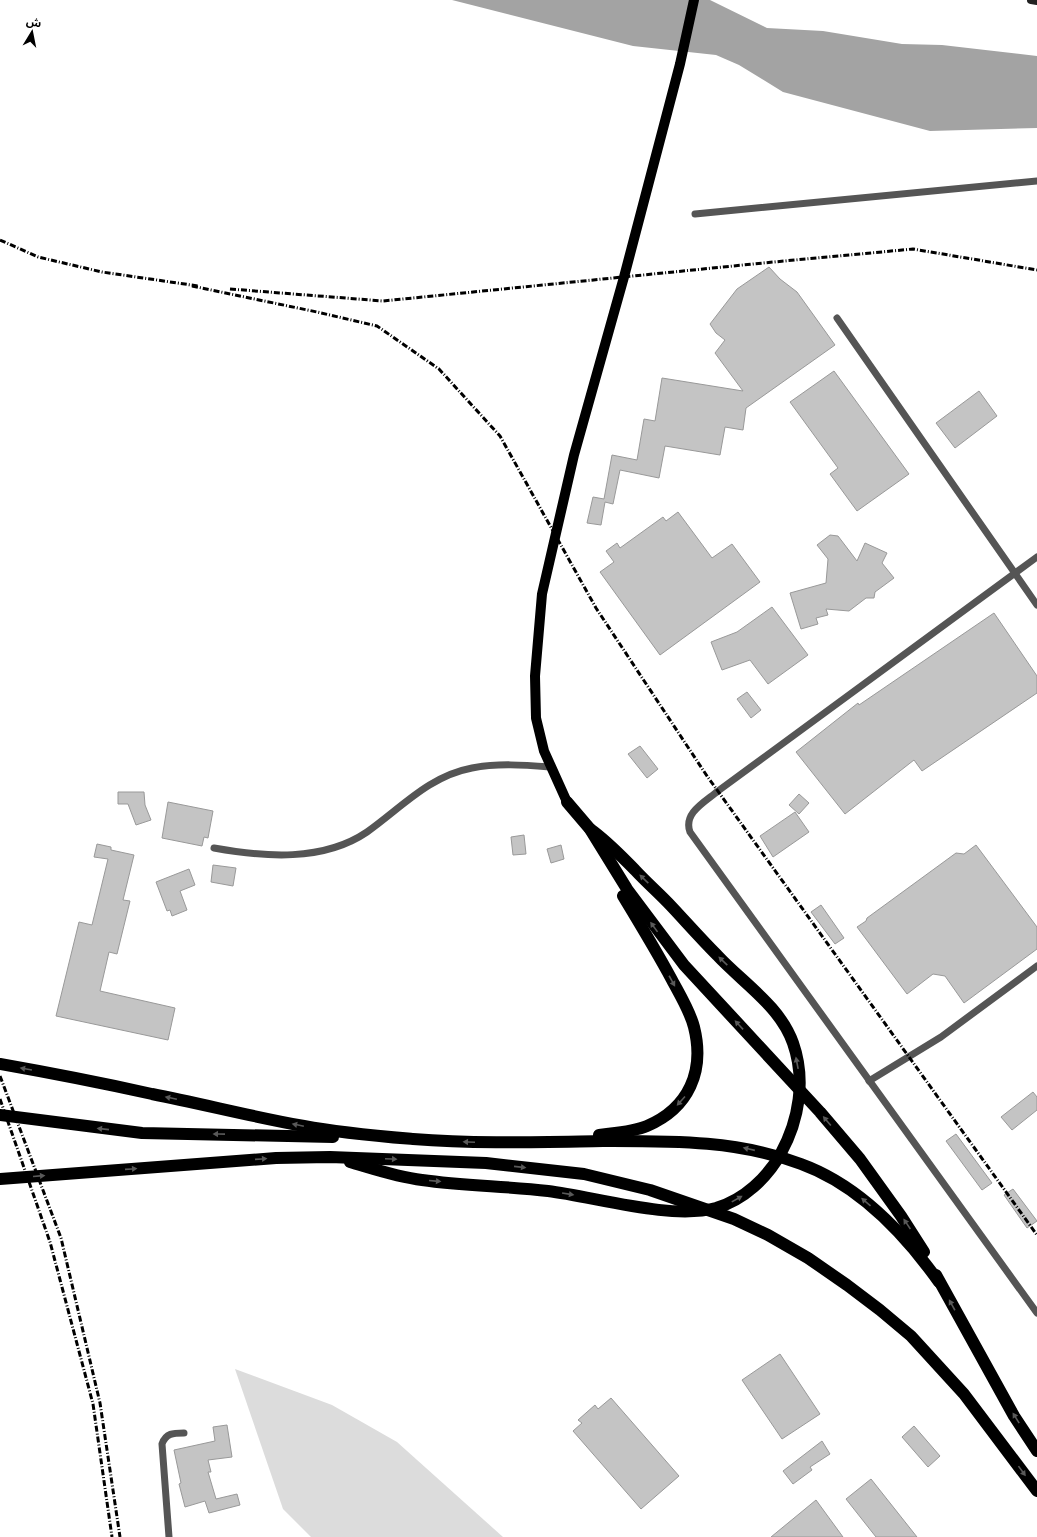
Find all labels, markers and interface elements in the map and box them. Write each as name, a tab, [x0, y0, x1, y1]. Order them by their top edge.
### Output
north arrow	[12, 12, 52, 52]
text: ش	[25, 15, 42, 30]
one-way arrow	[639, 874, 649, 884]
one-way arrow	[651, 922, 659, 932]
one-way arrow	[718, 956, 728, 966]
one-way arrow	[669, 975, 676, 987]
one-way arrow	[735, 1020, 744, 1030]
one-way arrow	[794, 1057, 800, 1069]
one-way arrow	[19, 1065, 32, 1071]
one-way arrow	[165, 1094, 177, 1100]
one-way arrow	[677, 1096, 686, 1107]
one-way arrow	[823, 1116, 832, 1126]
one-way arrow	[292, 1122, 305, 1128]
one-way arrow	[97, 1126, 109, 1132]
one-way arrow	[213, 1131, 225, 1138]
one-way arrow	[462, 1139, 475, 1145]
one-way arrow	[743, 1146, 755, 1152]
one-way arrow	[255, 1155, 267, 1162]
one-way arrow	[385, 1156, 397, 1163]
one-way arrow	[514, 1164, 526, 1170]
one-way arrow	[125, 1165, 137, 1172]
one-way arrow	[33, 1172, 45, 1179]
one-way arrow	[429, 1178, 441, 1185]
one-way arrow	[562, 1192, 575, 1198]
one-way arrow	[731, 1195, 743, 1202]
one-way arrow	[861, 1198, 871, 1207]
one-way arrow	[903, 1219, 911, 1229]
one-way arrow	[949, 1299, 955, 1311]
one-way arrow	[1012, 1412, 1019, 1424]
one-way arrow	[1018, 1465, 1026, 1476]

